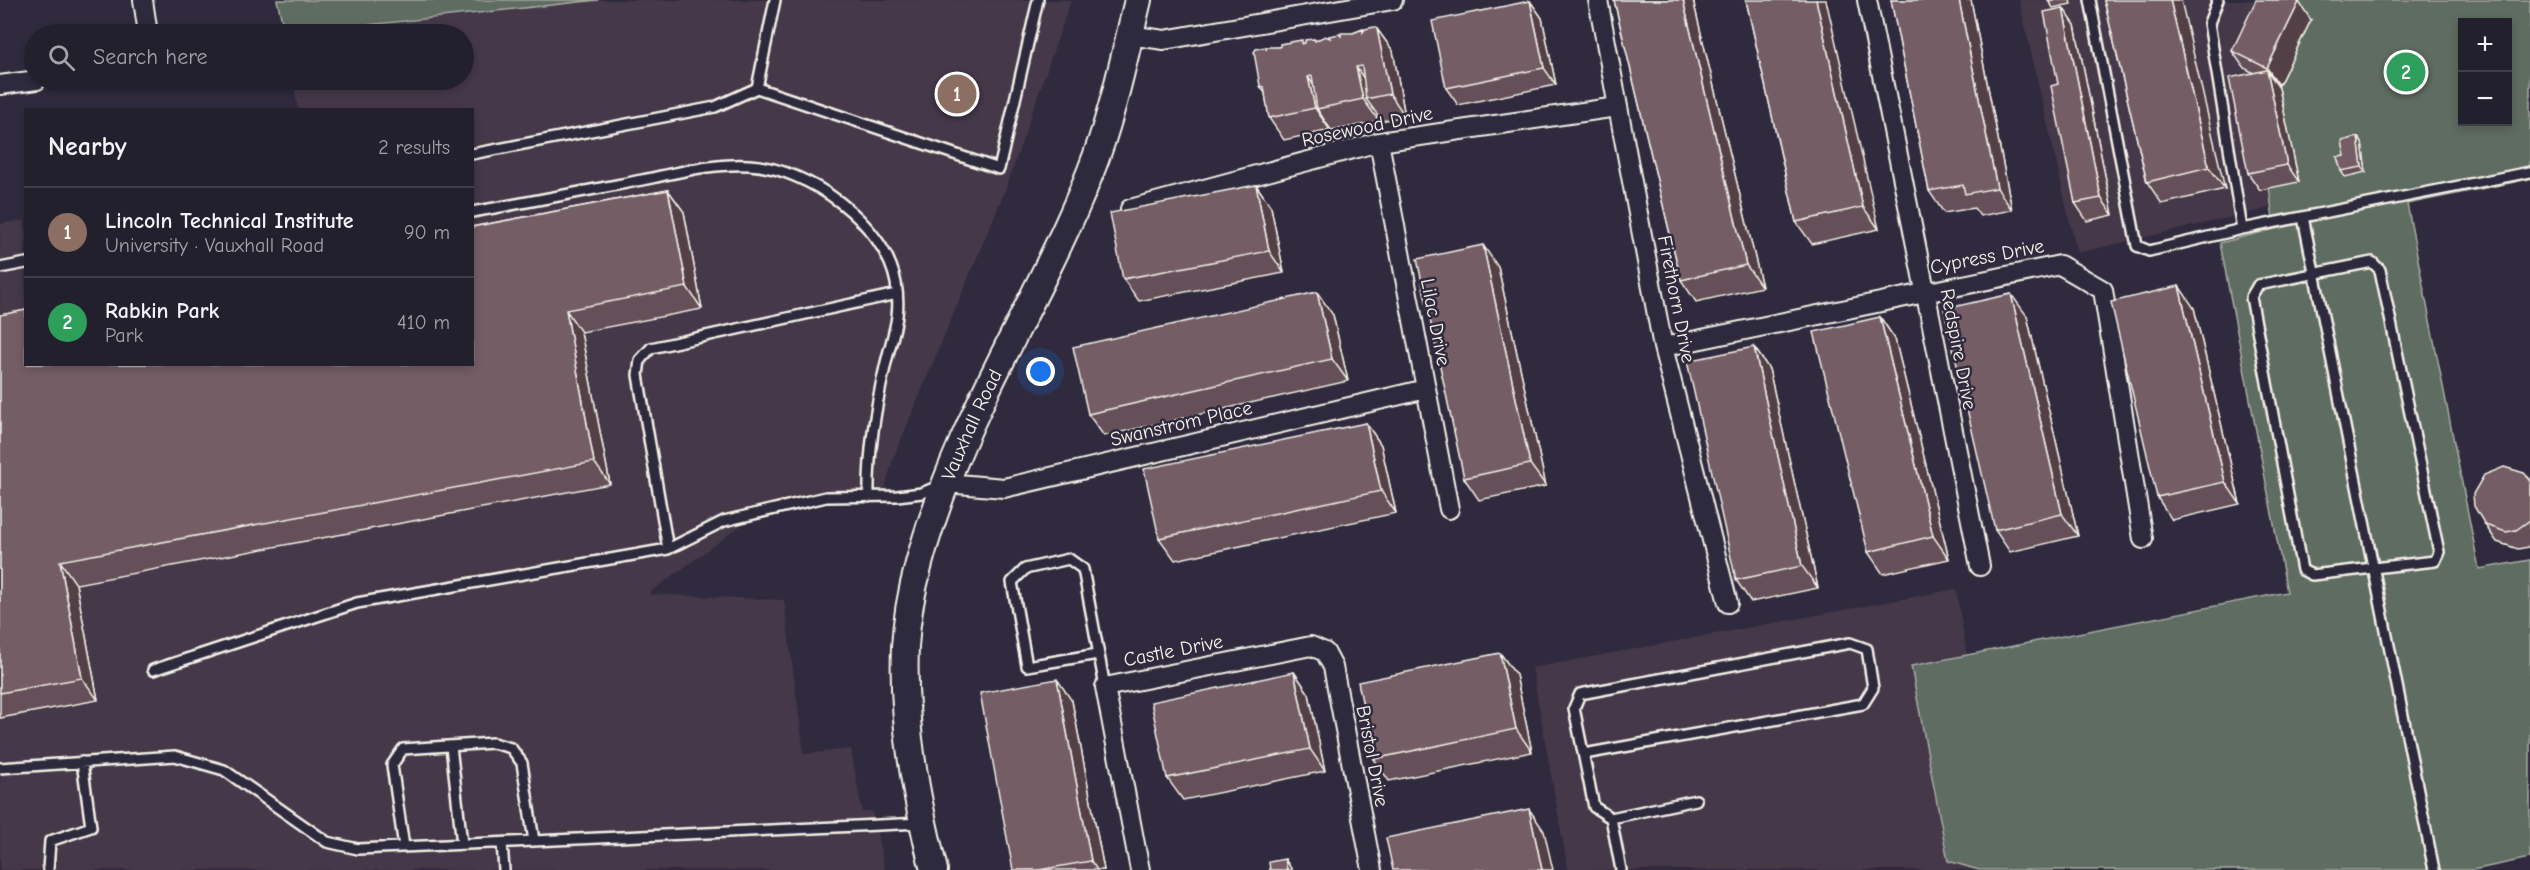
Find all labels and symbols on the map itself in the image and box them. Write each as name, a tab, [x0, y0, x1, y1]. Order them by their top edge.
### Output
pin: 2	[2386, 50, 2426, 94]
pin: 1	[938, 72, 976, 116]
street label: Rosewood Drive	[1299, 101, 1435, 152]
street label: Firethorn Drive	[1653, 233, 1700, 365]
street label: Cypress Drive	[1928, 234, 2046, 279]
street label: Lilac Drive	[1416, 276, 1455, 368]
street label: Redspire Drive	[1935, 286, 1982, 412]
your location	[1026, 357, 1055, 386]
street label: Vauxhall Road	[937, 366, 1007, 484]
street label: Swanstrom Place	[1108, 396, 1254, 451]
street label: Castle Drive	[1121, 630, 1225, 671]
street label: Bristol Drive	[1351, 703, 1394, 809]

